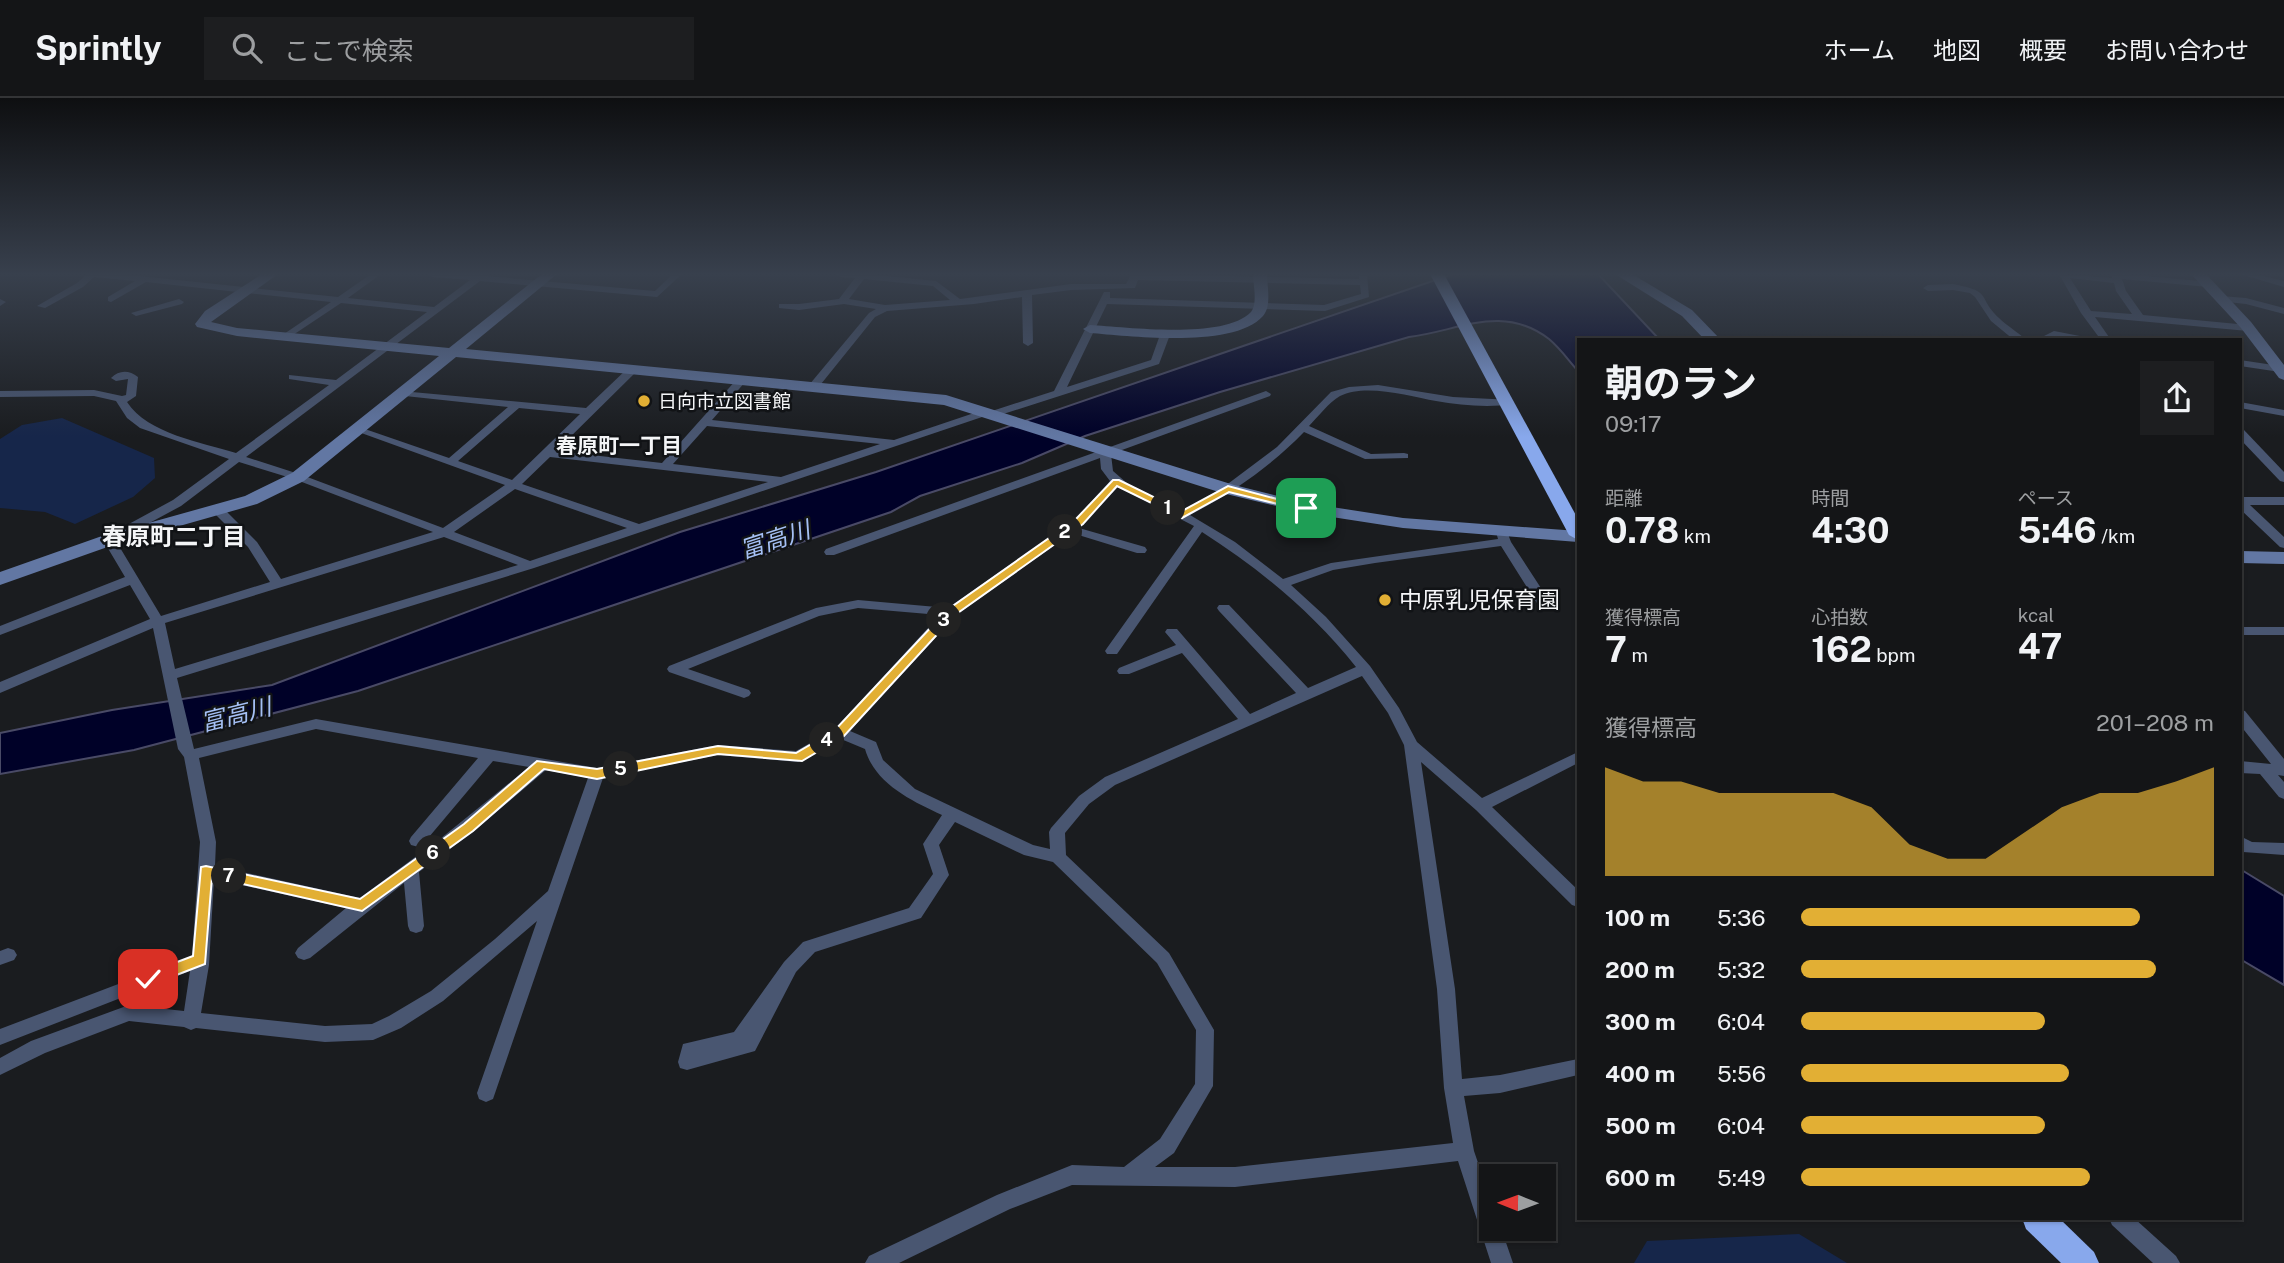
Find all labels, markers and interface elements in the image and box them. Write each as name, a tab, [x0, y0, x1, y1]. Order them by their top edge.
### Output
search box	[204, 17, 694, 80]
text: Sprintly	[35, 29, 162, 67]
icon: search	[228, 29, 266, 67]
text: ここで検索	[284, 35, 414, 66]
text: ホーム	[1824, 36, 1895, 64]
text: 地図	[1933, 36, 1981, 64]
text: 概要	[2019, 36, 2067, 64]
text: お問い合わせ	[2105, 36, 2249, 64]
text: 朝のラン	[1605, 361, 1757, 406]
button: share	[2140, 361, 2214, 435]
place label: 日向市立図書館	[658, 390, 791, 412]
marker: 日向市立図書館	[636, 393, 652, 409]
text: 09:17	[1605, 410, 1662, 437]
district label: 春原町一丁目	[556, 433, 682, 458]
pin	[1276, 478, 1336, 538]
text: 距離	[1605, 487, 1643, 509]
text: 時間	[1811, 487, 1849, 509]
text: ペース	[2018, 487, 2074, 509]
icon: arrive	[1287, 489, 1325, 527]
pin: 1	[1150, 490, 1186, 526]
text: 1	[1163, 496, 1172, 518]
text: 0.78	[1605, 510, 1679, 551]
text: 4:30	[1811, 510, 1889, 551]
text: 5:46	[2018, 510, 2097, 551]
water label: 富高川	[736, 514, 816, 563]
pin: 2	[1048, 514, 1082, 550]
text: 2	[1058, 520, 1071, 542]
district label: 春原町二丁目	[102, 522, 246, 550]
text: km	[1679, 525, 1711, 547]
text: /km	[2097, 525, 2135, 547]
place label: 中原乳児保育園	[1399, 586, 1560, 613]
marker: 中原乳児保育園	[1377, 592, 1393, 608]
pin: 3	[926, 602, 962, 638]
text: kcal	[2018, 604, 2054, 626]
text: 獲得標高	[1605, 606, 1681, 628]
text: 心拍数	[1811, 606, 1868, 628]
text: 3	[937, 608, 950, 630]
text: 47	[2018, 626, 2063, 667]
text: 7	[1605, 629, 1627, 670]
text: 162	[1811, 629, 1872, 670]
text: m	[1627, 644, 1648, 666]
text: bpm	[1872, 644, 1915, 666]
water label: 富高川	[197, 691, 277, 736]
text: 201–208 m	[2096, 709, 2214, 736]
text: 獲得標高	[1605, 714, 1697, 741]
pin: 4	[810, 722, 844, 758]
text: 4	[820, 728, 833, 750]
pin: 5	[604, 752, 638, 786]
text: 5	[614, 757, 627, 779]
pin: 6	[416, 836, 450, 870]
text: 6	[426, 841, 439, 863]
pin: 7	[212, 858, 246, 894]
text: 7	[223, 864, 234, 886]
text: 100 m	[1605, 904, 1670, 931]
text: 5:36	[1717, 904, 1766, 931]
pin	[118, 949, 178, 1009]
text: 200 m	[1605, 956, 1675, 983]
text: 5:32	[1717, 956, 1765, 983]
icon: check	[129, 960, 167, 998]
text: 300 m	[1605, 1008, 1676, 1035]
text: 6:04	[1717, 1008, 1765, 1035]
text: 400 m	[1605, 1060, 1675, 1087]
text: 5:56	[1717, 1060, 1766, 1087]
text: 500 m	[1605, 1112, 1676, 1139]
text: 6:04	[1717, 1112, 1765, 1139]
north arrow	[1479, 1164, 1556, 1241]
map controls	[1479, 1164, 1556, 1241]
text: 600 m	[1605, 1164, 1675, 1191]
text: 5:49	[1717, 1164, 1766, 1191]

